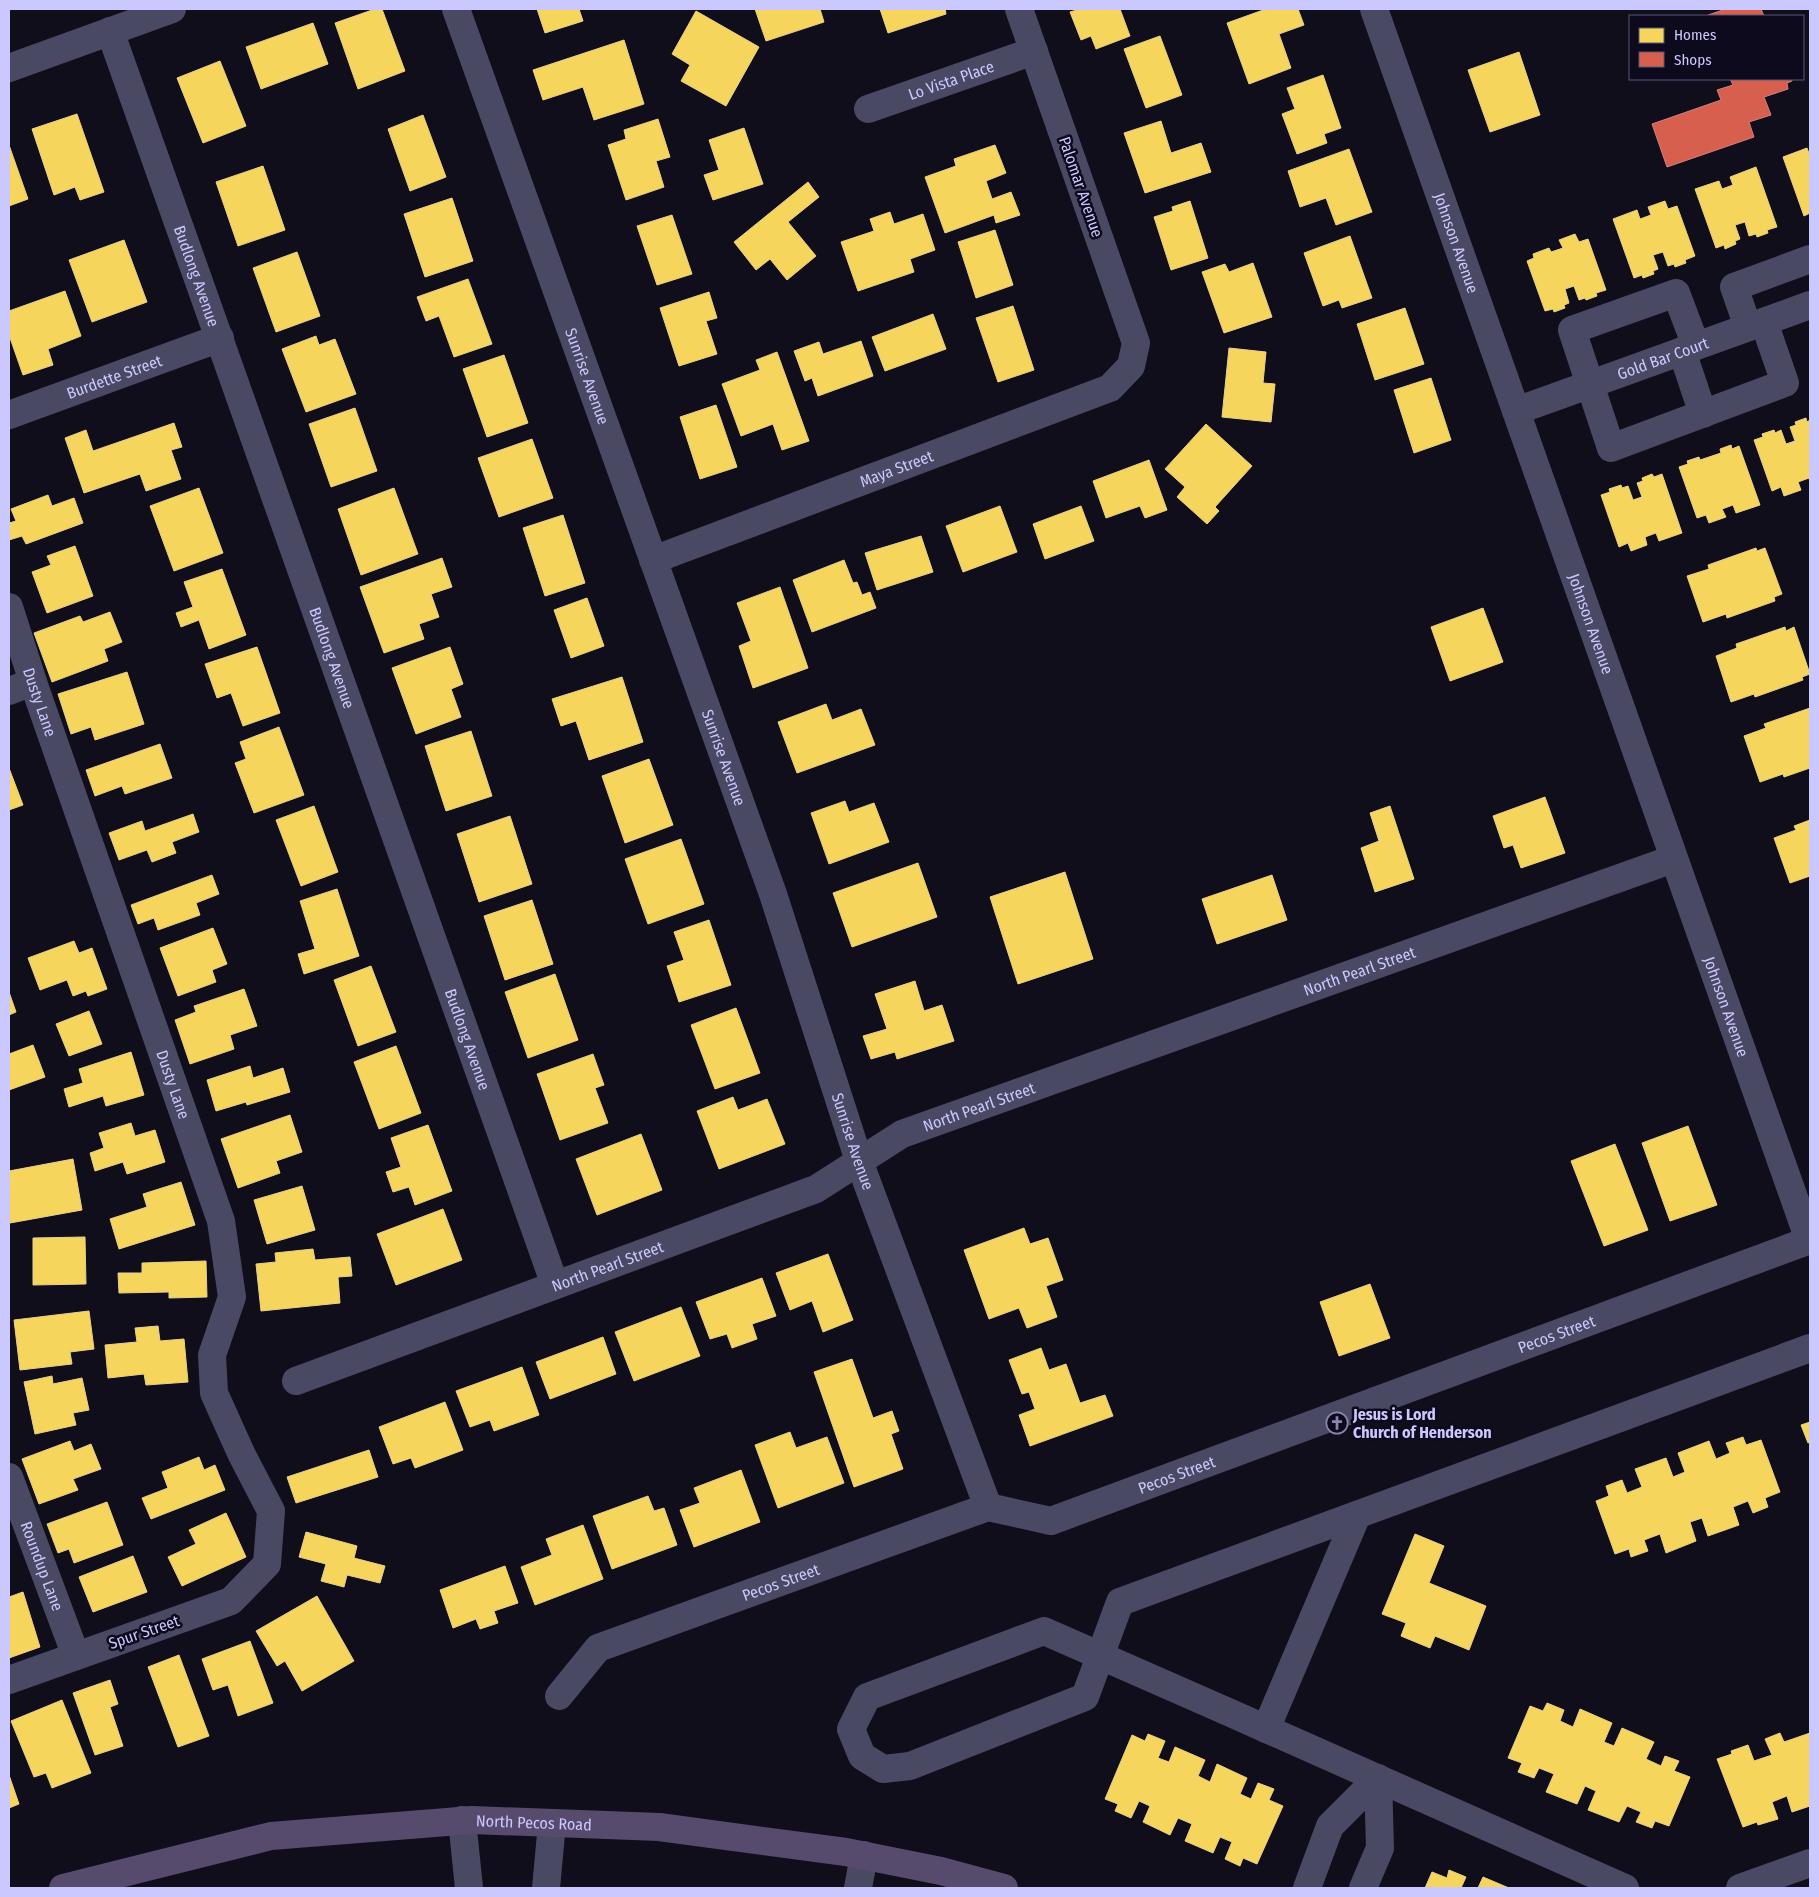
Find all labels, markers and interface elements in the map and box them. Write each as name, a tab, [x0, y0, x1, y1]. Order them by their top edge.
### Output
legend	[1629, 15, 1804, 80]
text: Homes	[1674, 26, 1716, 44]
text: Shops	[1674, 51, 1712, 69]
street label: Lo Vista Place	[906, 56, 996, 104]
street label: Palomar Avenue	[1055, 134, 1107, 240]
street label: Johnson Avenue	[1430, 190, 1483, 296]
street label: Budlong Avenue	[170, 223, 224, 329]
street label: Sunrise Avenue	[562, 325, 614, 427]
street label: Gold Bar Court	[1615, 333, 1712, 383]
street label: Burdette Street	[64, 350, 165, 403]
street label: Maya Street	[857, 446, 936, 491]
street label: Johnson Avenue	[1565, 571, 1618, 677]
street label: Budlong Avenue	[306, 605, 359, 711]
street label: Dusty Lane	[19, 665, 61, 739]
street label: Sunrise Avenue	[698, 707, 750, 808]
street label: North Pearl Street	[1301, 942, 1419, 1000]
street label: Johnson Avenue	[1700, 954, 1753, 1059]
street label: Budlong Avenue	[441, 986, 495, 1093]
street label: Dusty Lane	[153, 1047, 194, 1122]
street label: North Pearl Street	[920, 1078, 1038, 1135]
street label: Sunrise Avenue	[828, 1090, 878, 1192]
street label: North Pearl Street	[549, 1236, 667, 1295]
street label: Pecos Street	[1515, 1311, 1598, 1357]
place label: Jesus is Lord Church of Henderson	[1352, 1405, 1492, 1442]
church icon: Jesus is Lord Church of Henderson	[1325, 1411, 1349, 1435]
street label: Pecos Street	[1135, 1451, 1218, 1497]
street label: Roundup Lane	[17, 1519, 68, 1613]
street label: Pecos Street	[739, 1559, 822, 1605]
street label: Spur Street	[106, 1611, 183, 1653]
street label: North Pecos Road	[476, 1811, 592, 1834]

